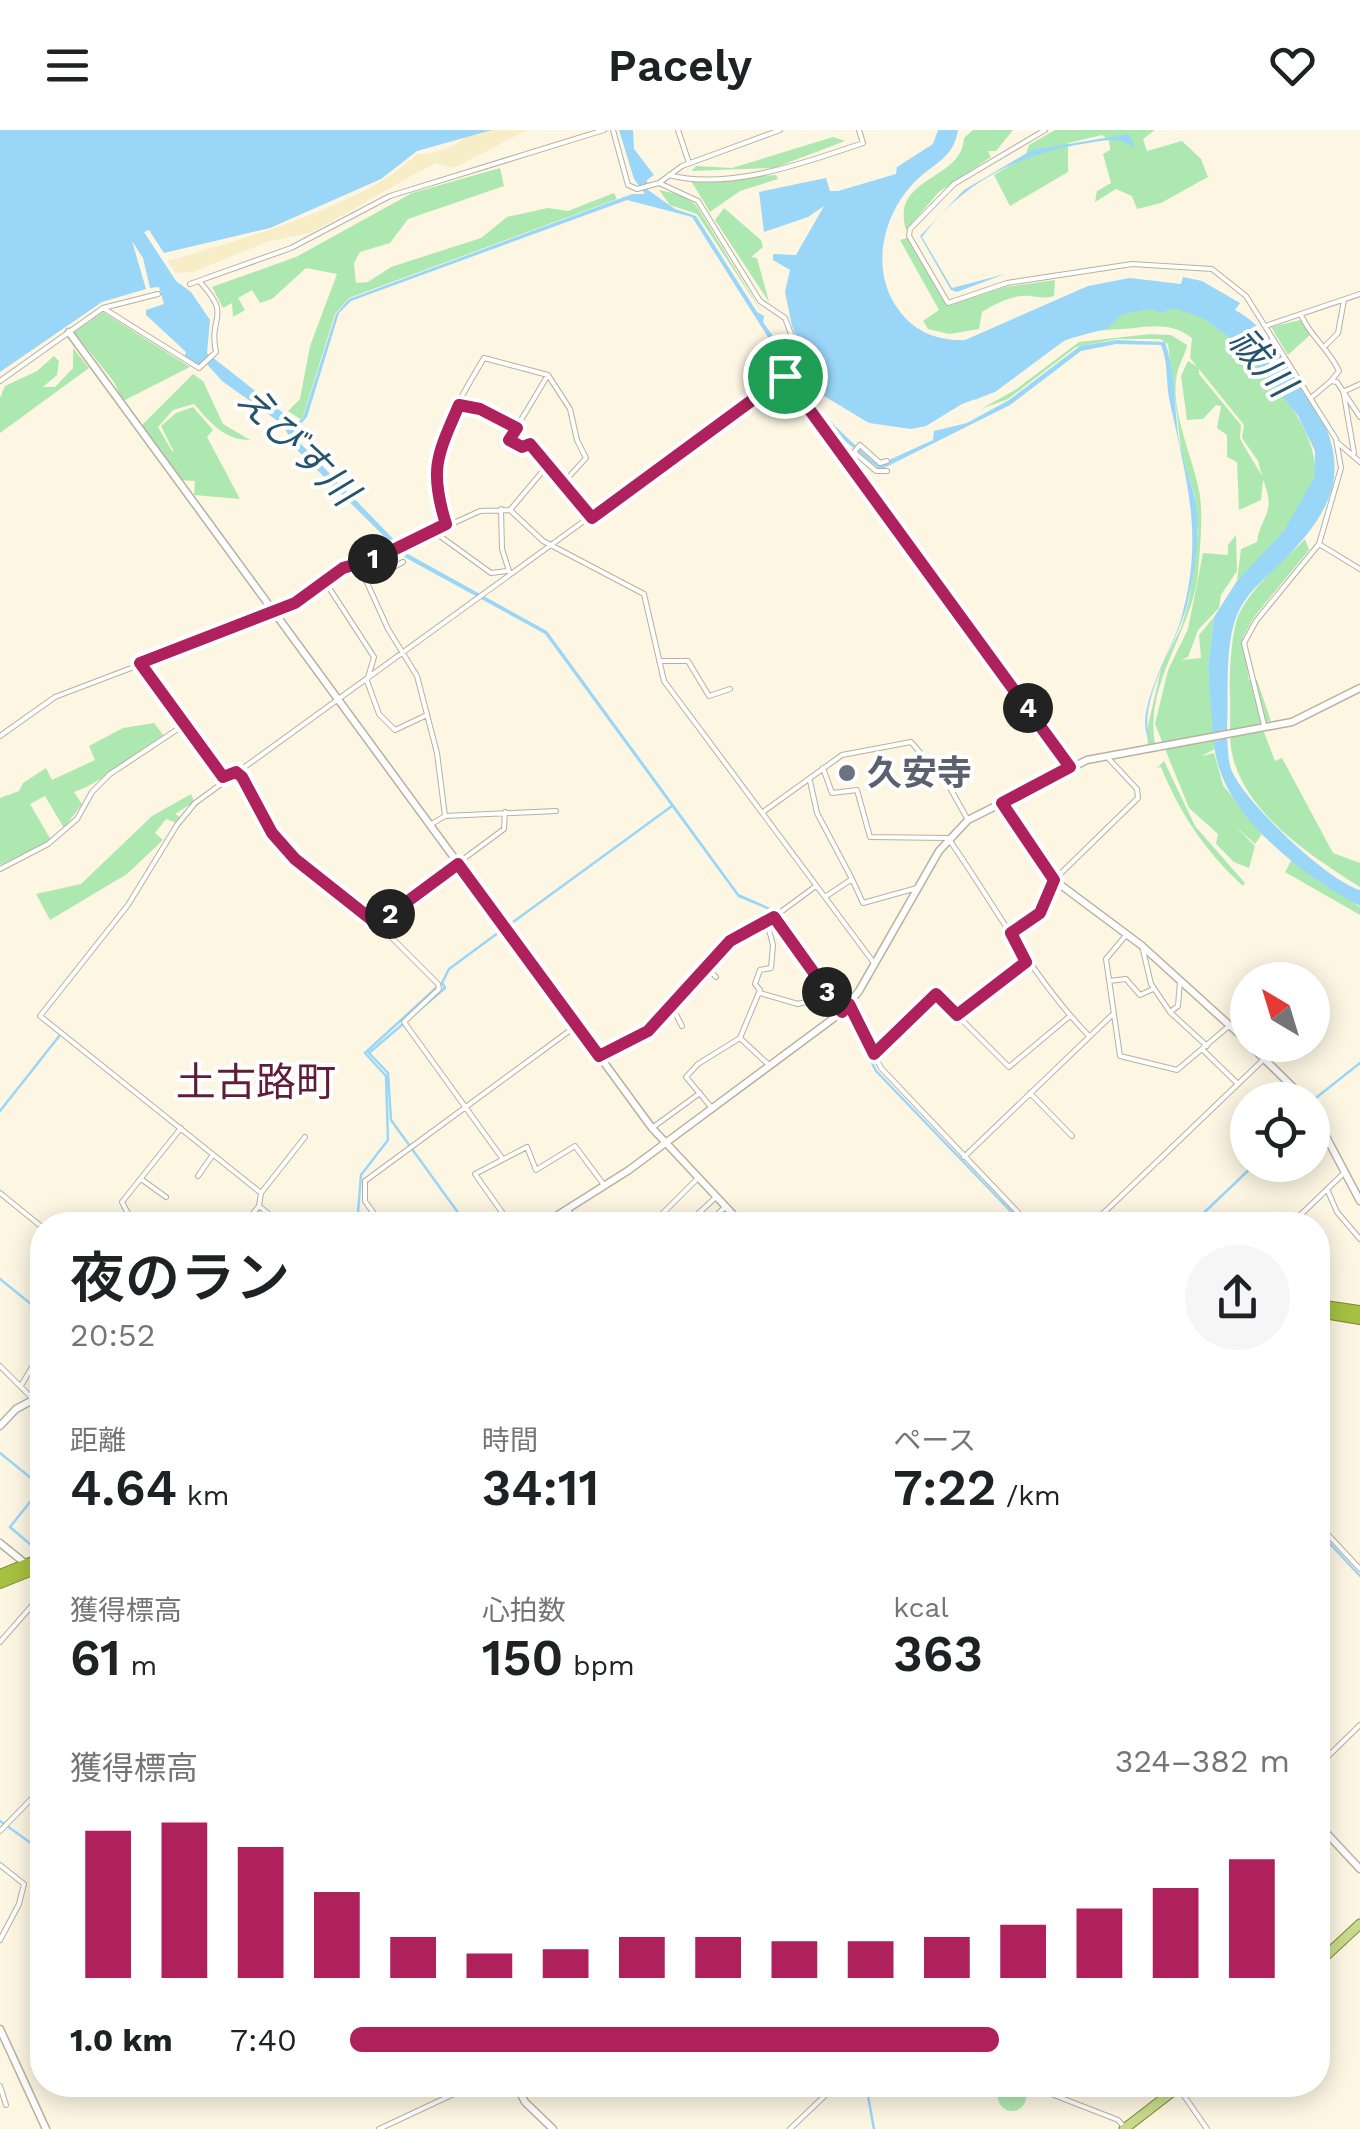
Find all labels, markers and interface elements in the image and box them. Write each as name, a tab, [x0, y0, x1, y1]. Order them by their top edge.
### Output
icon: menu	[40, 38, 95, 93]
icon: heart	[1265, 38, 1320, 93]
text: Pacely	[608, 39, 752, 92]
water label: 祓川	[1220, 319, 1306, 408]
pin	[743, 334, 828, 419]
icon: arrive	[758, 349, 813, 404]
water label: えびす川	[228, 376, 369, 517]
pin: 1	[348, 534, 398, 584]
text: 1	[367, 542, 379, 575]
pin: 4	[1003, 683, 1053, 733]
text: 4	[1019, 691, 1037, 724]
place label: 久安寺	[867, 752, 972, 794]
marker: 久安寺	[836, 762, 858, 784]
pin: 2	[365, 889, 415, 939]
text: 2	[382, 897, 398, 930]
north arrow	[1230, 962, 1330, 1062]
map controls	[1230, 962, 1330, 1182]
pin: 3	[802, 967, 852, 1017]
text: 3	[819, 975, 835, 1008]
district label: 土古路町	[176, 1059, 336, 1106]
button: locate	[1230, 1082, 1330, 1182]
button: share	[1185, 1245, 1290, 1350]
text: 夜のラン	[70, 1246, 290, 1310]
text: 20:52	[70, 1316, 155, 1354]
text: 距離	[70, 1424, 126, 1457]
text: 時間	[482, 1424, 538, 1457]
text: ペース	[893, 1424, 976, 1457]
text: 4.64	[70, 1458, 177, 1517]
text: 34:11	[482, 1458, 599, 1517]
text: 7:22	[893, 1458, 996, 1517]
text: km	[177, 1479, 229, 1512]
text: /km	[996, 1479, 1061, 1512]
text: kcal	[893, 1591, 949, 1624]
text: 獲得標高	[70, 1594, 182, 1627]
text: 心拍数	[482, 1594, 566, 1627]
text: 363	[893, 1624, 983, 1683]
text: 61	[70, 1628, 121, 1687]
text: 150	[482, 1628, 563, 1687]
text: m	[121, 1649, 157, 1682]
text: bpm	[563, 1649, 635, 1682]
text: 324–382 m	[1115, 1742, 1290, 1780]
text: 獲得標高	[70, 1749, 198, 1787]
text: 1.0 km	[70, 2021, 173, 2059]
text: 7:40	[230, 2021, 297, 2059]

